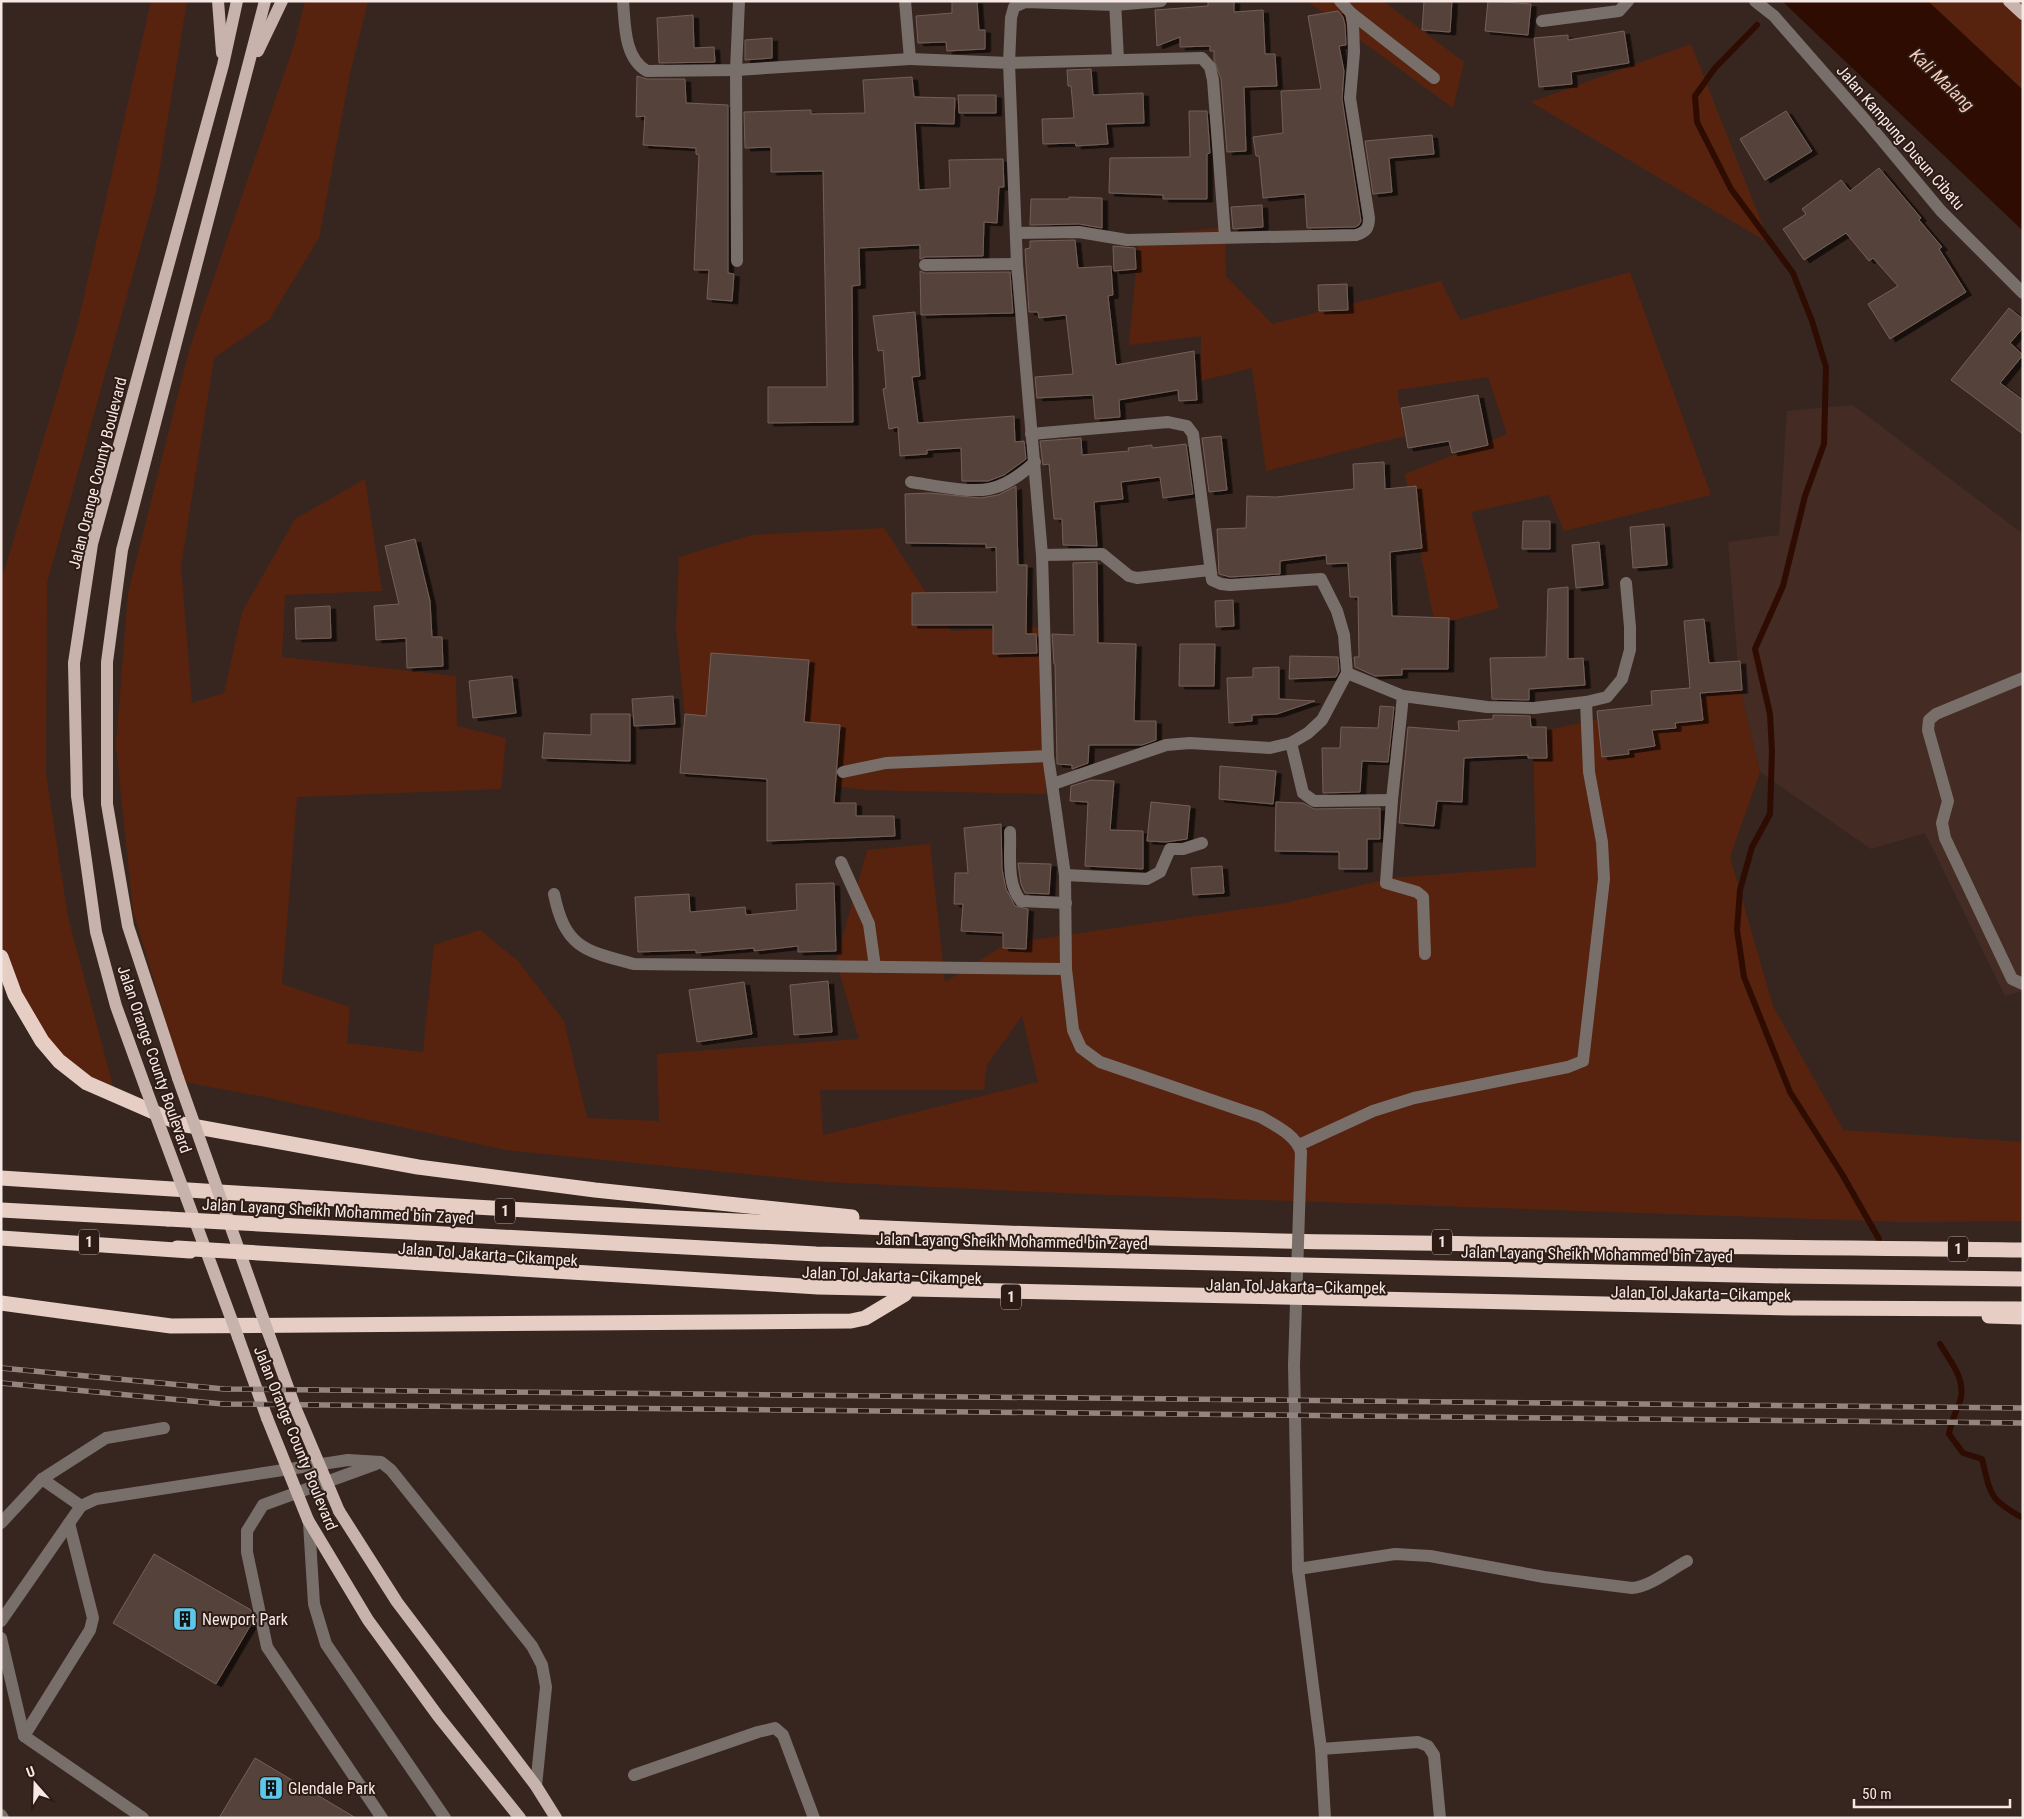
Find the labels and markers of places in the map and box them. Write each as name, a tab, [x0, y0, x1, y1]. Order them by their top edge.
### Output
building icon: Newport Park	[172, 1606, 198, 1632]
place label: Newport Park	[202, 1610, 289, 1629]
building icon: Glendale Park	[258, 1775, 284, 1801]
place label: Glendale Park	[288, 1779, 376, 1798]

